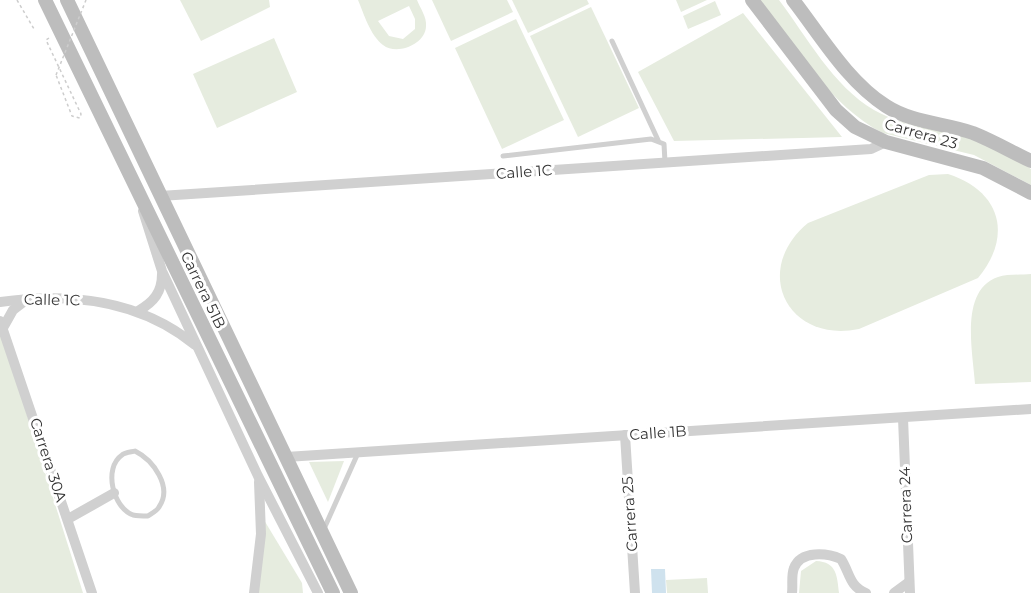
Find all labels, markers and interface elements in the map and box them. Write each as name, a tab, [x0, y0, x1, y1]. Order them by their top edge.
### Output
street label: Carrera 23	[882, 114, 960, 153]
street label: Calle 1C	[495, 160, 553, 183]
street label: Carrera 51B	[177, 248, 230, 331]
street label: Calle 1C	[24, 290, 81, 309]
street label: Carrera 30A	[26, 415, 71, 505]
street label: Calle 1B	[629, 421, 687, 444]
street label: Carrera 24	[895, 466, 916, 544]
street label: Carrera 25	[617, 476, 642, 552]

